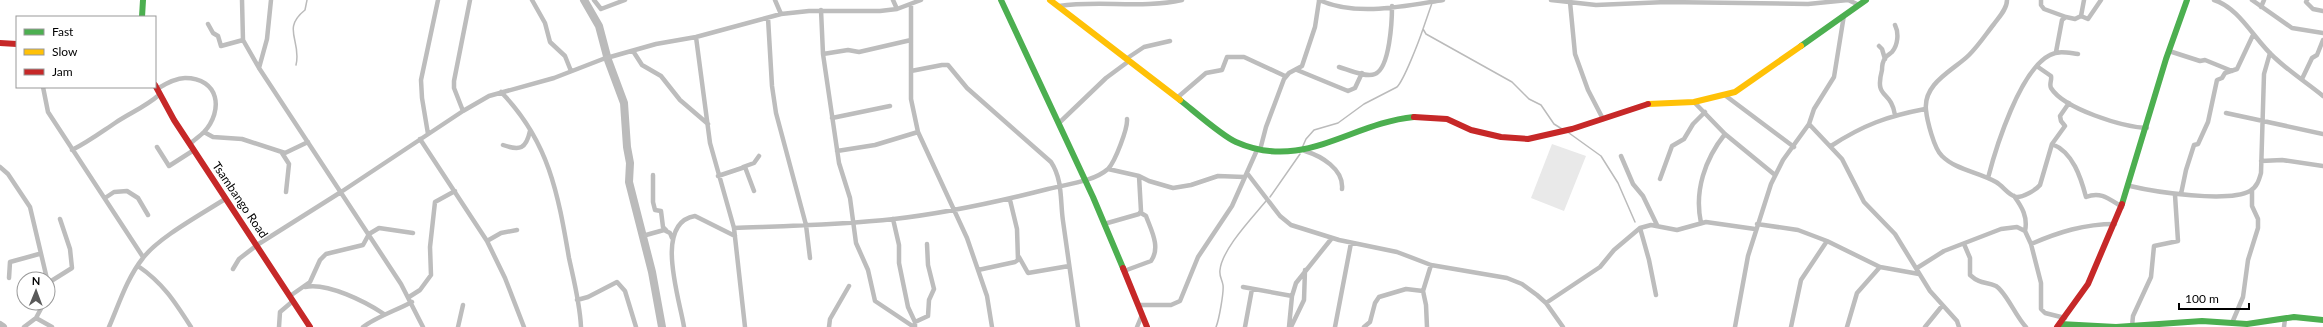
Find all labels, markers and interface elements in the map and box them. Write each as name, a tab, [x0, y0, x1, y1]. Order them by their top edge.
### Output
legend	[16, 16, 156, 88]
text: Fast	[52, 24, 74, 39]
text: Slow	[52, 44, 78, 59]
text: Jam	[52, 64, 73, 79]
street label: Tsambango Road	[209, 159, 271, 241]
north arrow	[16, 271, 56, 311]
text: N	[32, 274, 41, 287]
scale bar	[2179, 285, 2249, 311]
text: 100 m	[2185, 291, 2219, 306]

